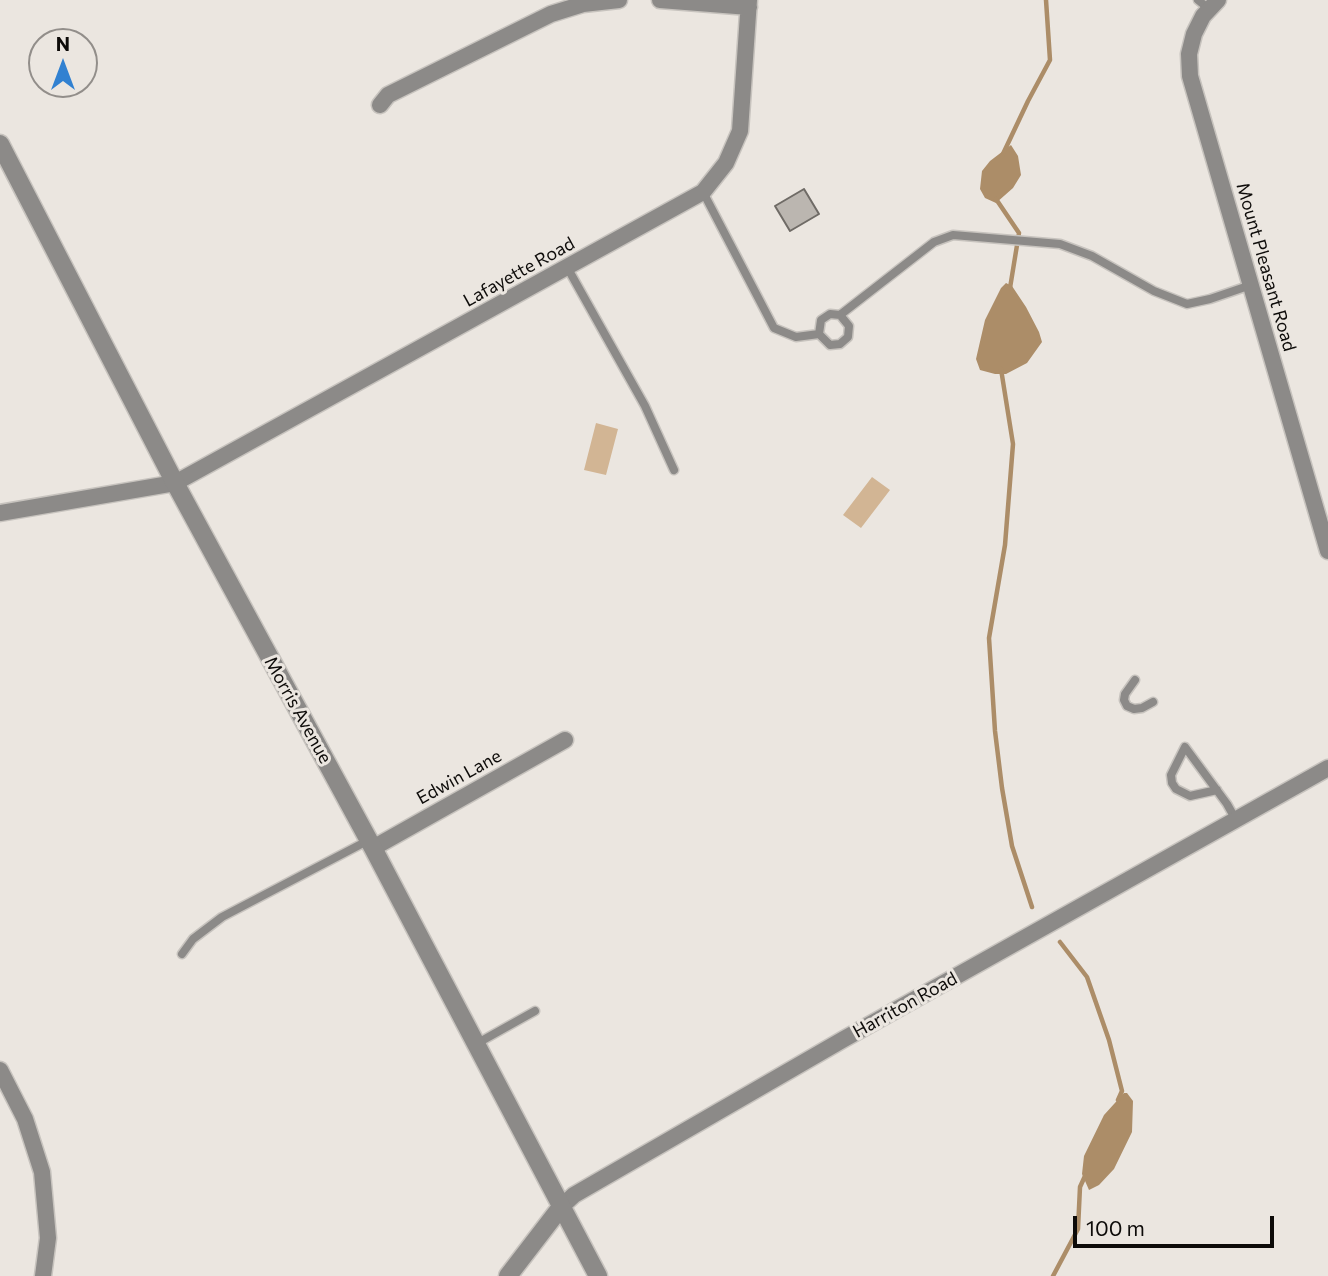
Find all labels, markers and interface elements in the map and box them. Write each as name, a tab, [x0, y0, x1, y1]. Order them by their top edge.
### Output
north arrow	[28, 28, 98, 98]
text: N	[56, 32, 70, 55]
street label: Mount Pleasant Road	[1232, 180, 1300, 354]
street label: Lafayette Road	[460, 233, 578, 311]
street label: Morris Avenue	[260, 653, 336, 767]
street label: Edwin Lane	[413, 745, 505, 809]
street label: Harriton Road	[849, 968, 961, 1042]
scale bar	[1076, 1202, 1277, 1246]
text: 100 m	[1086, 1215, 1145, 1240]

